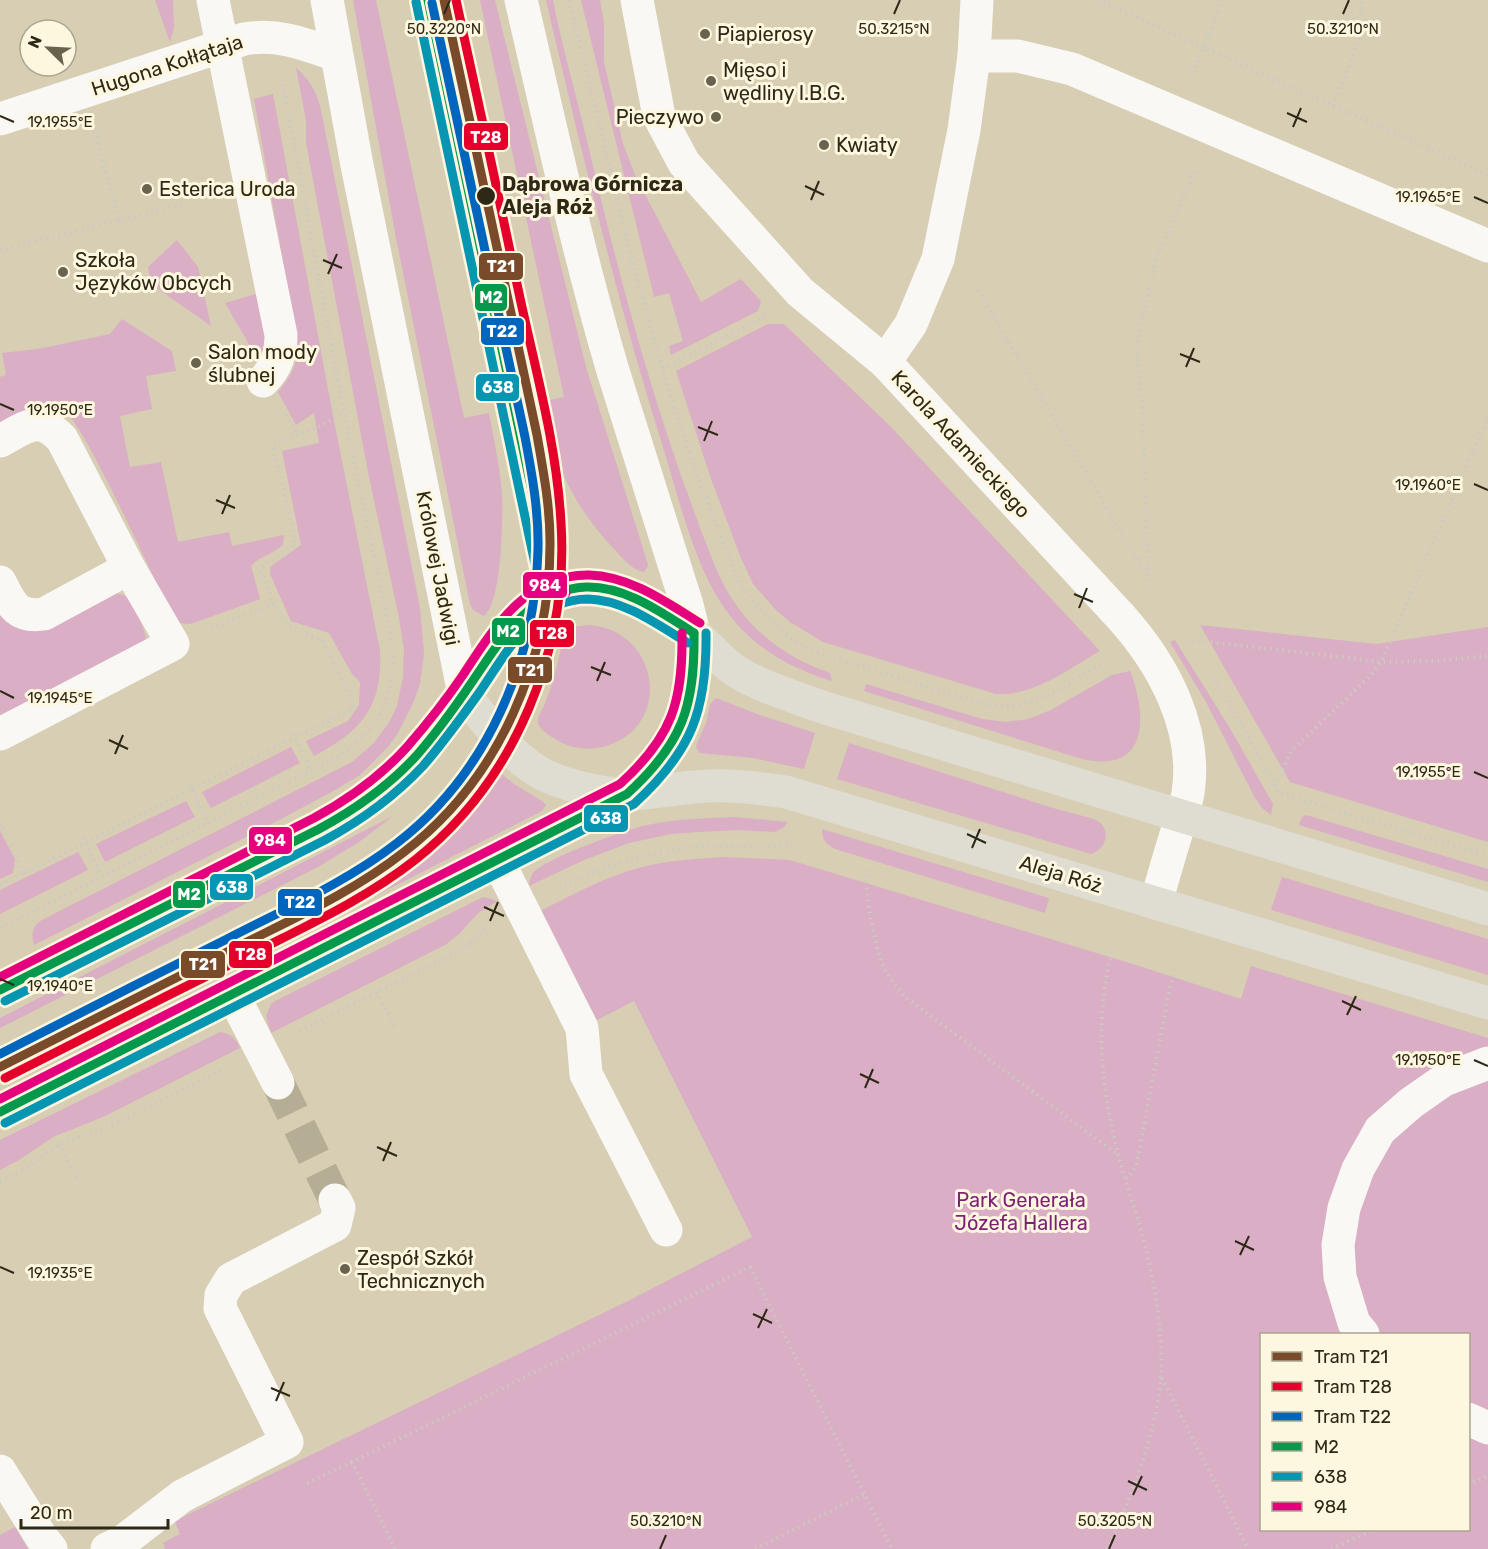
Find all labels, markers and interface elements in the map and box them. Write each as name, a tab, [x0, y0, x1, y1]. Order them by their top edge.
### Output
north arrow	[18, 18, 78, 78]
text: 50.3220°N	[407, 20, 481, 38]
text: 50.3215°N	[858, 20, 930, 38]
text: 50.3210°N	[1307, 20, 1379, 38]
place label: Piapierosy	[717, 22, 813, 46]
marker: Piapierosy	[698, 27, 712, 41]
street label: Hugona Kołłątaja	[88, 29, 246, 101]
text: N	[24, 33, 46, 51]
place label: Mięso i wędliny I.B.G.	[723, 58, 845, 105]
marker: Mięso i wędliny I.B.G.	[704, 74, 718, 88]
place label: Pieczywo	[616, 105, 704, 129]
marker: Pieczywo	[709, 110, 723, 124]
text: 19.1955°E	[27, 113, 93, 131]
line badge: T28	[463, 122, 509, 151]
text: T28	[470, 128, 502, 147]
place label: Kwiaty	[836, 133, 898, 157]
marker: Kwiaty	[817, 138, 831, 152]
place label: Dąbrowa Górnicza Aleja Róż	[502, 172, 683, 219]
place label: Esterica Uroda	[159, 177, 296, 201]
marker: Esterica Uroda	[140, 182, 154, 196]
marker: Dąbrowa Górnicza Aleja Róż	[475, 185, 497, 207]
text: 19.1965°E	[1395, 188, 1461, 206]
place label: Szkoła Języków Obcych	[75, 248, 232, 295]
line badge: T21	[478, 252, 524, 281]
text: T21	[487, 257, 515, 276]
marker: Szkoła Języków Obcych	[56, 265, 70, 279]
line badge: M2	[474, 283, 508, 312]
text: M2	[479, 288, 503, 307]
line badge: T22	[480, 317, 525, 346]
text: T22	[487, 322, 517, 341]
place label: Salon mody ślubnej	[208, 340, 317, 387]
marker: Salon mody ślubnej	[189, 356, 203, 370]
street label: Karola Adamieckiego	[886, 365, 1036, 523]
line badge: 638	[475, 373, 520, 402]
text: 638	[482, 378, 514, 397]
text: 19.1950°E	[27, 401, 93, 419]
text: 19.1960°E	[1395, 476, 1461, 494]
street label: Królowej Jadwigi	[411, 489, 465, 647]
line badge: 984	[522, 571, 568, 599]
text: 984	[529, 576, 561, 595]
line badge: M2	[491, 617, 526, 646]
line badge: T28	[529, 619, 575, 648]
text: M2	[496, 622, 520, 641]
text: T28	[536, 624, 568, 643]
line badge: T21	[507, 656, 553, 684]
text: T21	[516, 661, 544, 680]
text: 19.1945°E	[27, 689, 93, 707]
text: 19.1955°E	[1395, 763, 1461, 781]
line badge: 638	[583, 804, 629, 833]
text: 638	[590, 809, 622, 828]
line badge: 984	[248, 826, 293, 855]
text: 984	[254, 831, 286, 850]
street label: Aleja Róż	[1017, 850, 1105, 898]
line badge: 638	[209, 873, 254, 901]
text: 638	[216, 878, 248, 897]
line badge: M2	[172, 880, 206, 909]
text: M2	[177, 885, 201, 904]
line badge: T22	[277, 888, 323, 917]
text: T22	[285, 893, 315, 912]
line badge: T28	[228, 940, 273, 969]
text: T28	[235, 945, 267, 964]
line badge: T21	[180, 950, 226, 979]
text: T21	[189, 955, 217, 974]
text: 19.1940°E	[27, 977, 93, 995]
text: 19.1950°E	[1395, 1051, 1461, 1069]
park label: Park Generała Józefa Hallera	[954, 1188, 1088, 1235]
place label: Zespół Szkół Technicznych	[357, 1246, 485, 1293]
marker: Zespół Szkół Technicznych	[338, 1262, 352, 1276]
text: 19.1935°E	[27, 1264, 93, 1282]
legend	[1260, 1333, 1470, 1531]
text: Tram T21	[1314, 1346, 1388, 1368]
text: Tram T28	[1314, 1376, 1392, 1398]
text: Tram T22	[1314, 1406, 1391, 1428]
text: M2	[1314, 1436, 1339, 1458]
text: 638	[1314, 1466, 1347, 1488]
scale bar	[21, 1492, 168, 1530]
text: 984	[1314, 1496, 1347, 1518]
text: 20 m	[30, 1502, 72, 1524]
text: 50.3210°N	[630, 1512, 702, 1530]
text: 50.3205°N	[1078, 1512, 1152, 1530]

